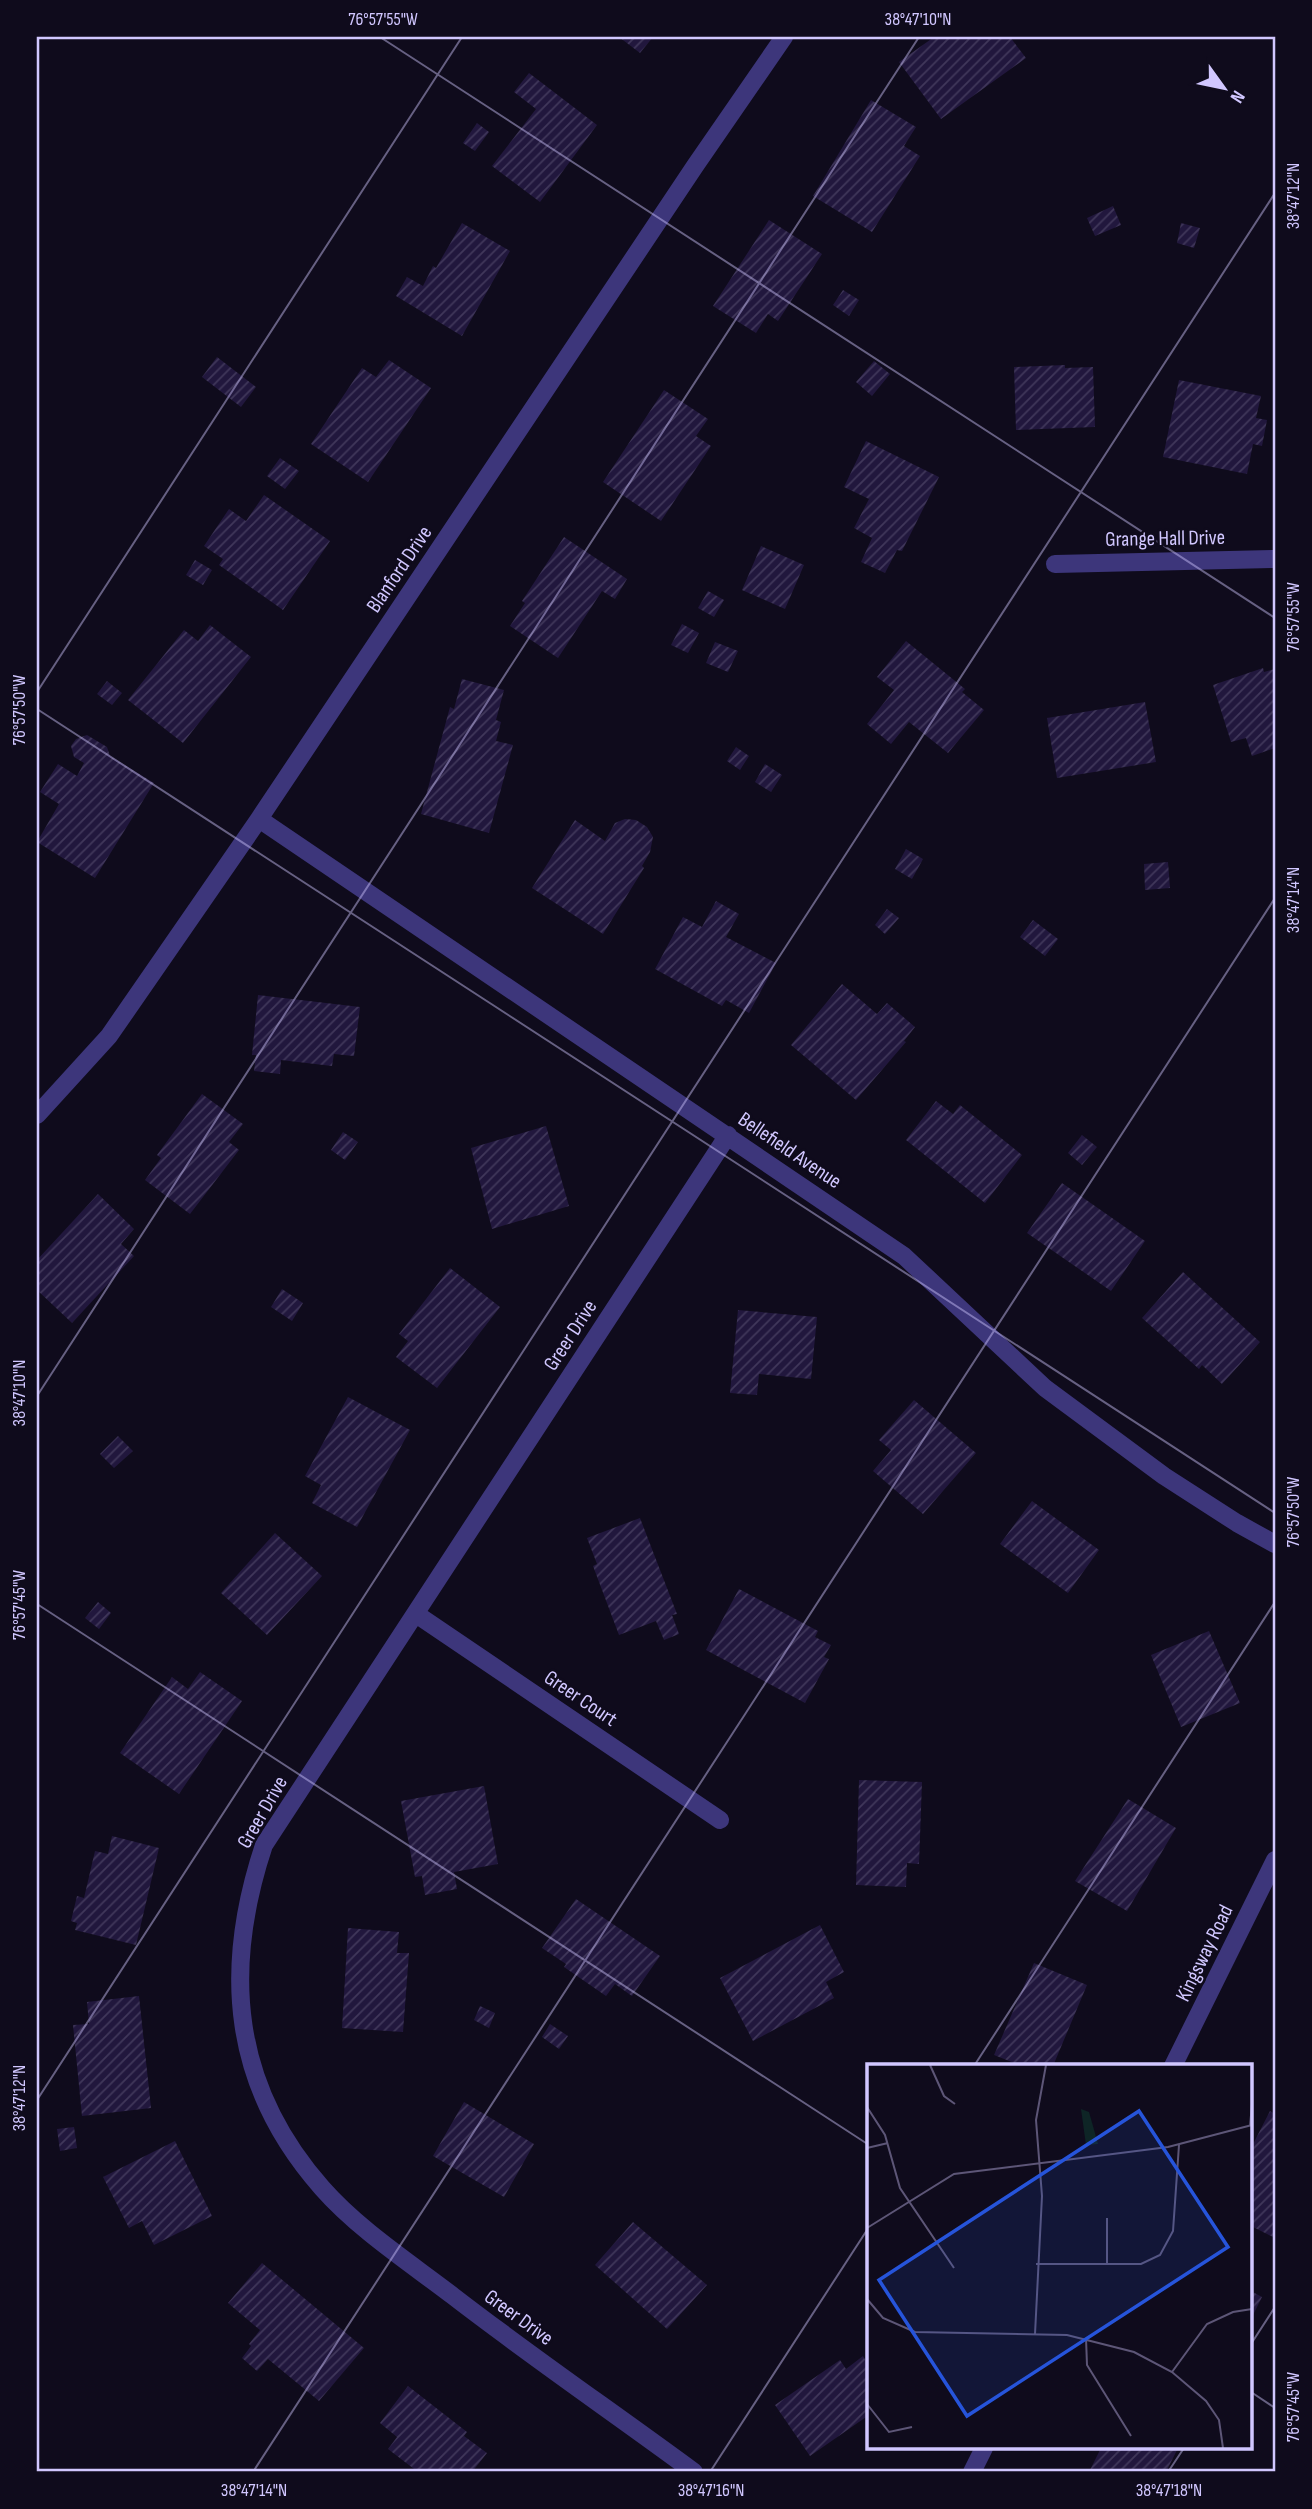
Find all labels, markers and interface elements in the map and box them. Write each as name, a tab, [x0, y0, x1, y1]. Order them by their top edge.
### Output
text: 76°57'55"W	[348, 9, 418, 30]
text: 38°47'10"N	[885, 9, 951, 30]
north arrow	[1190, 52, 1260, 122]
text: N	[1225, 86, 1249, 107]
text: 38°47'12"N	[1283, 163, 1304, 229]
street label: Blanford Drive	[361, 521, 437, 617]
street label: Grange Hall Drive	[1105, 525, 1225, 552]
text: 76°57'55"W	[1283, 582, 1304, 652]
text: 76°57'50"W	[9, 675, 30, 745]
text: 38°47'14"N	[1283, 867, 1304, 933]
street label: Bellefield Avenue	[733, 1107, 846, 1194]
street label: Greer Drive	[538, 1295, 602, 1375]
text: 38°47'10"N	[9, 1360, 30, 1426]
text: 76°57'50"W	[1283, 1477, 1304, 1547]
text: 76°57'45"W	[9, 1570, 30, 1640]
street label: Greer Court	[539, 1665, 622, 1732]
street label: Greer Drive	[232, 1772, 293, 1853]
street label: Kingsway Road	[1170, 1901, 1239, 2006]
inset map	[867, 2064, 1252, 2450]
text: 38°47'12"N	[9, 2065, 30, 2131]
street label: Greer Drive	[479, 2284, 558, 2351]
text: 76°57'45"W	[1283, 2372, 1304, 2442]
text: 38°47'14"N	[221, 2480, 287, 2501]
text: 38°47'16"N	[678, 2480, 744, 2501]
text: 38°47'18"N	[1136, 2480, 1202, 2501]

